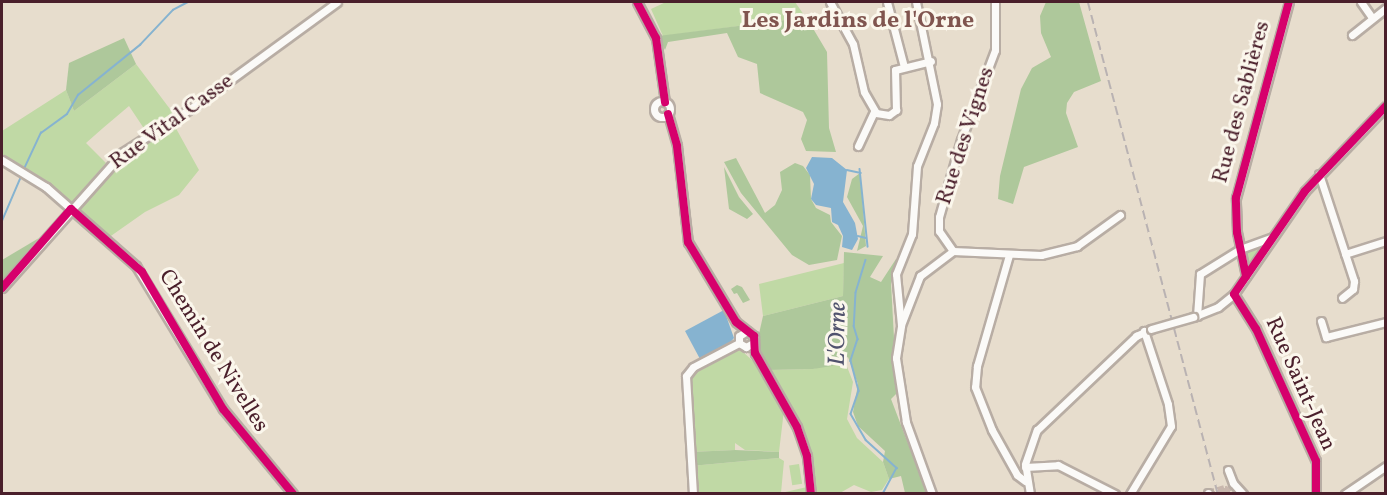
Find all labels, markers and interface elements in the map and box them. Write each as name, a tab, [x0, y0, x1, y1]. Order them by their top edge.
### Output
district label: Les Jardins de l'Orne	[742, 8, 974, 36]
street label: Rue des Sablières	[1208, 18, 1276, 186]
street label: Rue des Vignes	[931, 64, 1001, 208]
street label: Rue Vital Casse	[105, 68, 239, 176]
street label: Chemin de Nivelles	[152, 265, 274, 437]
water label: L'Orne	[824, 302, 854, 366]
street label: Rue Saint-Jean	[1259, 313, 1341, 455]

